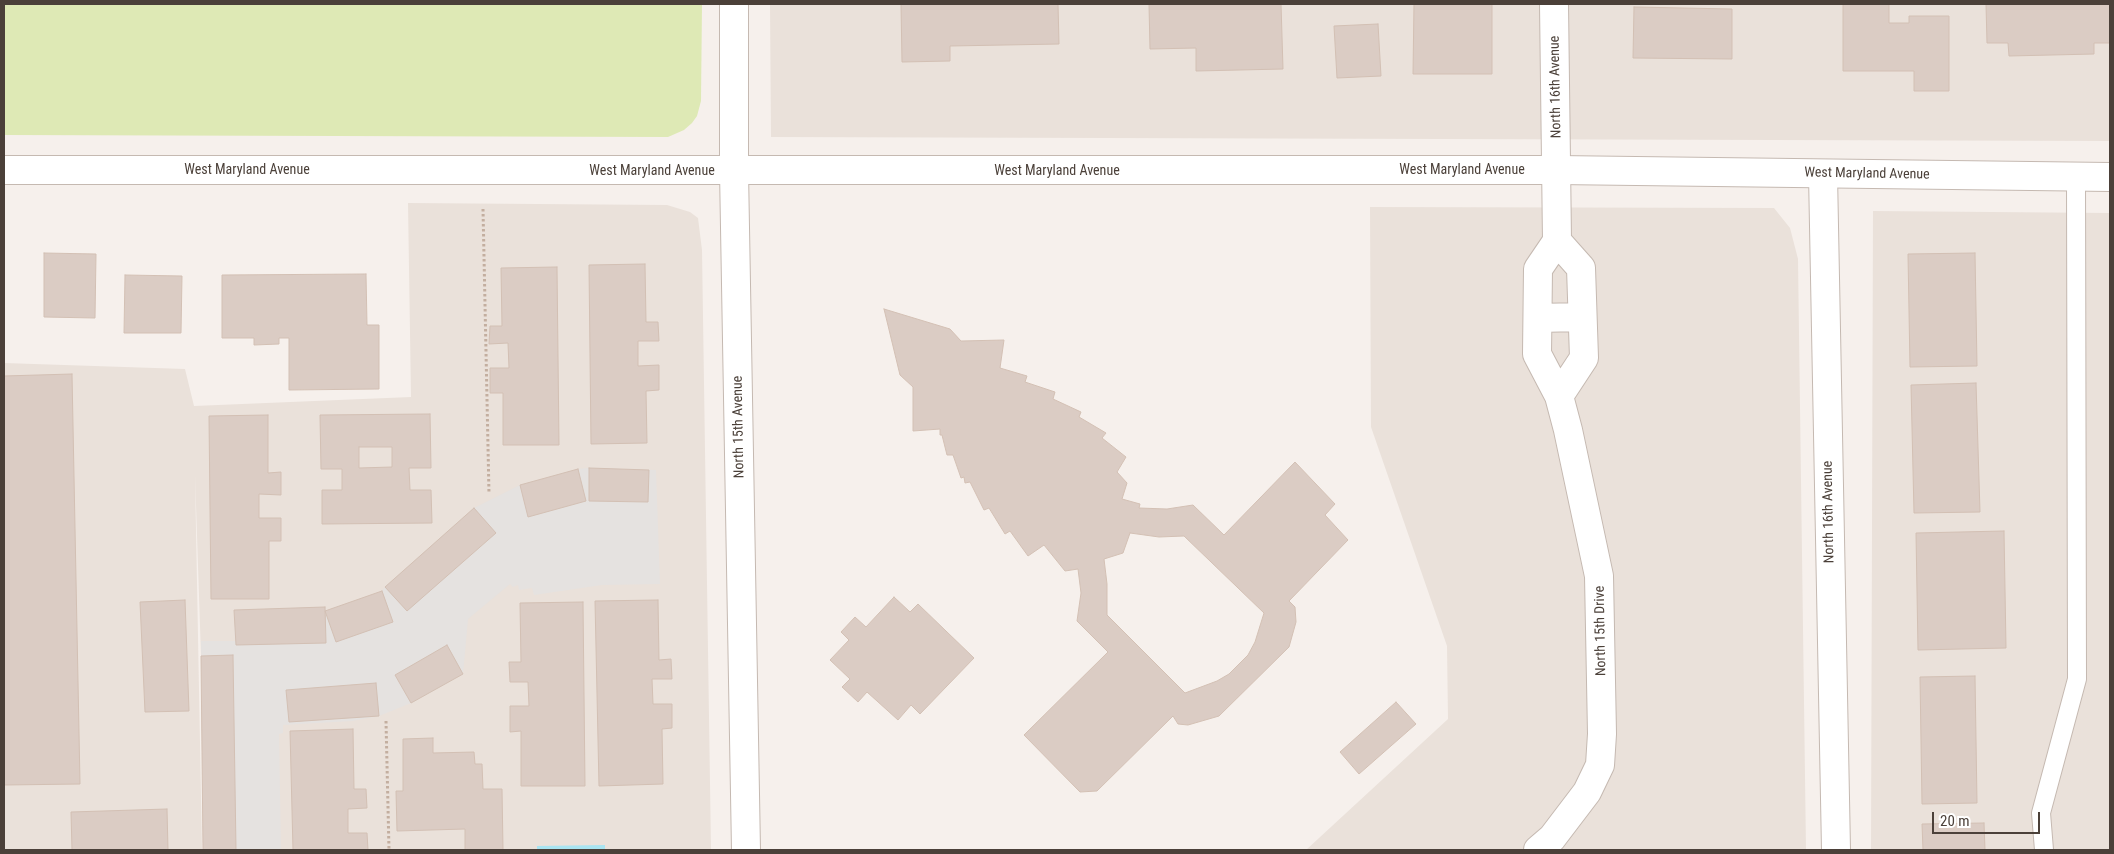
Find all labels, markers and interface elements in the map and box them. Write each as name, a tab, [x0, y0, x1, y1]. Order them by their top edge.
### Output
street label: North 16th Avenue	[1547, 36, 1565, 138]
street label: West Maryland Avenue	[184, 162, 310, 178]
street label: West Maryland Avenue	[1399, 162, 1525, 178]
street label: West Maryland Avenue	[589, 163, 715, 179]
street label: West Maryland Avenue	[994, 163, 1120, 179]
street label: West Maryland Avenue	[1804, 165, 1930, 183]
street label: North 15th Avenue	[730, 376, 748, 478]
street label: North 16th Avenue	[1820, 461, 1838, 563]
street label: North 15th Drive	[1592, 586, 1610, 676]
scale bar	[1934, 802, 2042, 834]
text: 20 m	[1940, 812, 1970, 830]

